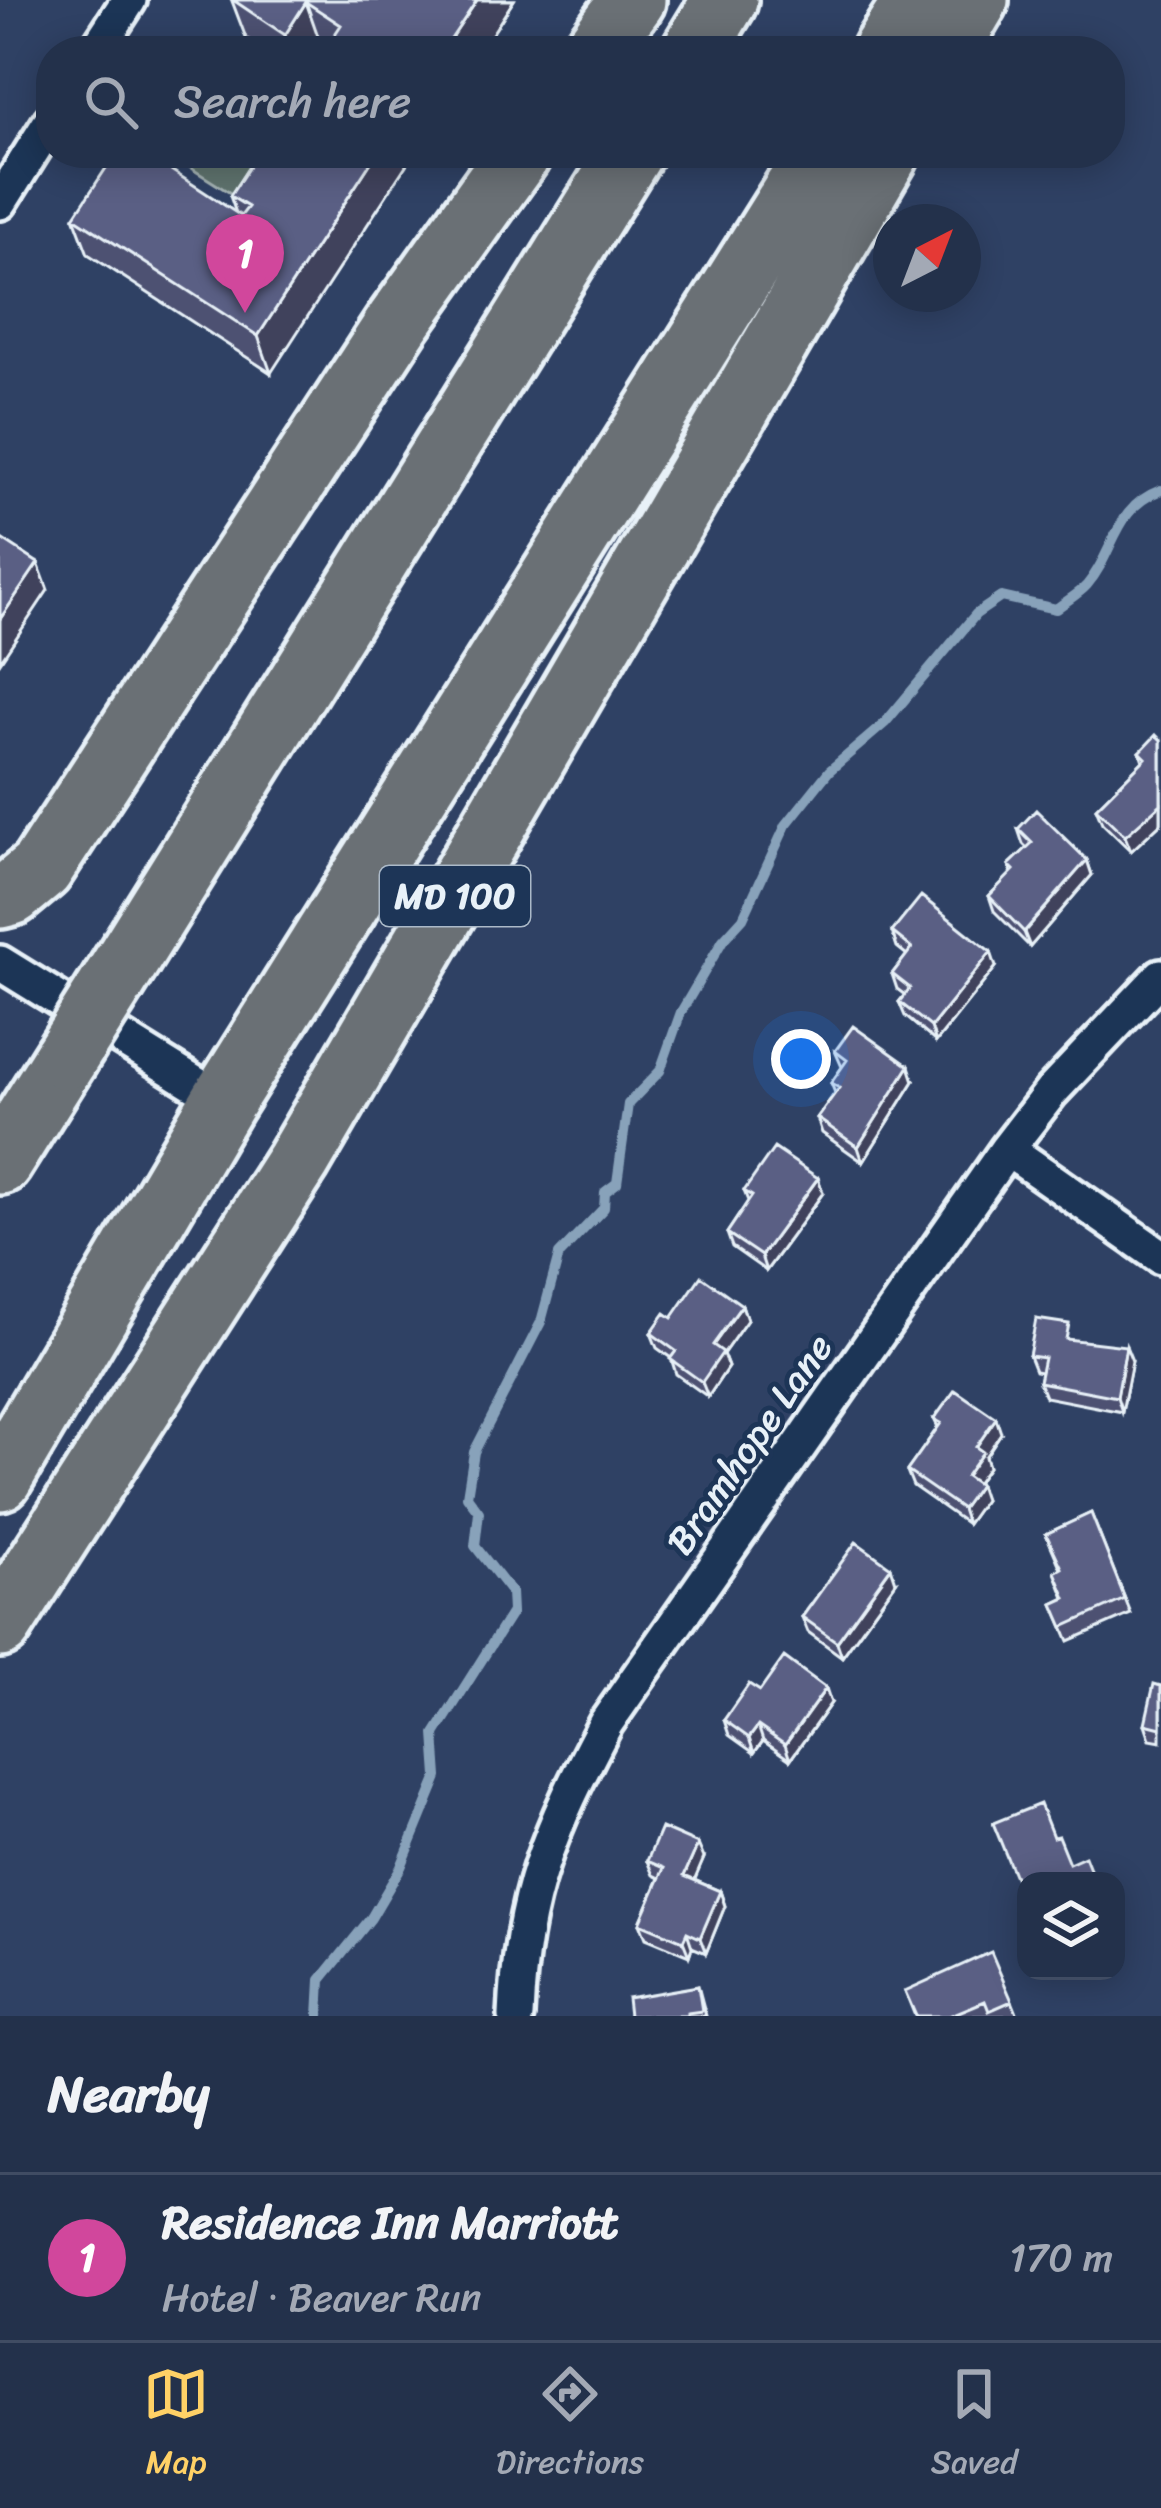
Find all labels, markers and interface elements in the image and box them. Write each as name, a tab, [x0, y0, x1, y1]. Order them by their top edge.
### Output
search box	[36, 36, 1125, 168]
text: Search here	[174, 62, 411, 142]
icon: search	[78, 69, 144, 135]
north arrow	[873, 204, 981, 312]
pin: 1	[206, 214, 284, 313]
road number: MD 100	[380, 866, 530, 926]
your location	[771, 1029, 831, 1089]
street label: Bramhope Lane	[647, 1318, 851, 1570]
map controls	[1017, 1872, 1125, 1980]
button: layers	[1017, 1872, 1125, 1980]
text: Nearby	[48, 2049, 209, 2139]
text: Residence Inn Marriott	[162, 2183, 619, 2263]
text: 1	[79, 2223, 95, 2292]
text: 170 m	[1009, 2223, 1113, 2292]
text: Hotel · Beaver Run	[162, 2263, 481, 2332]
tab: Map	[143, 2361, 209, 2491]
tab: Directions	[496, 2361, 644, 2491]
tab: Saved	[931, 2361, 1018, 2491]

